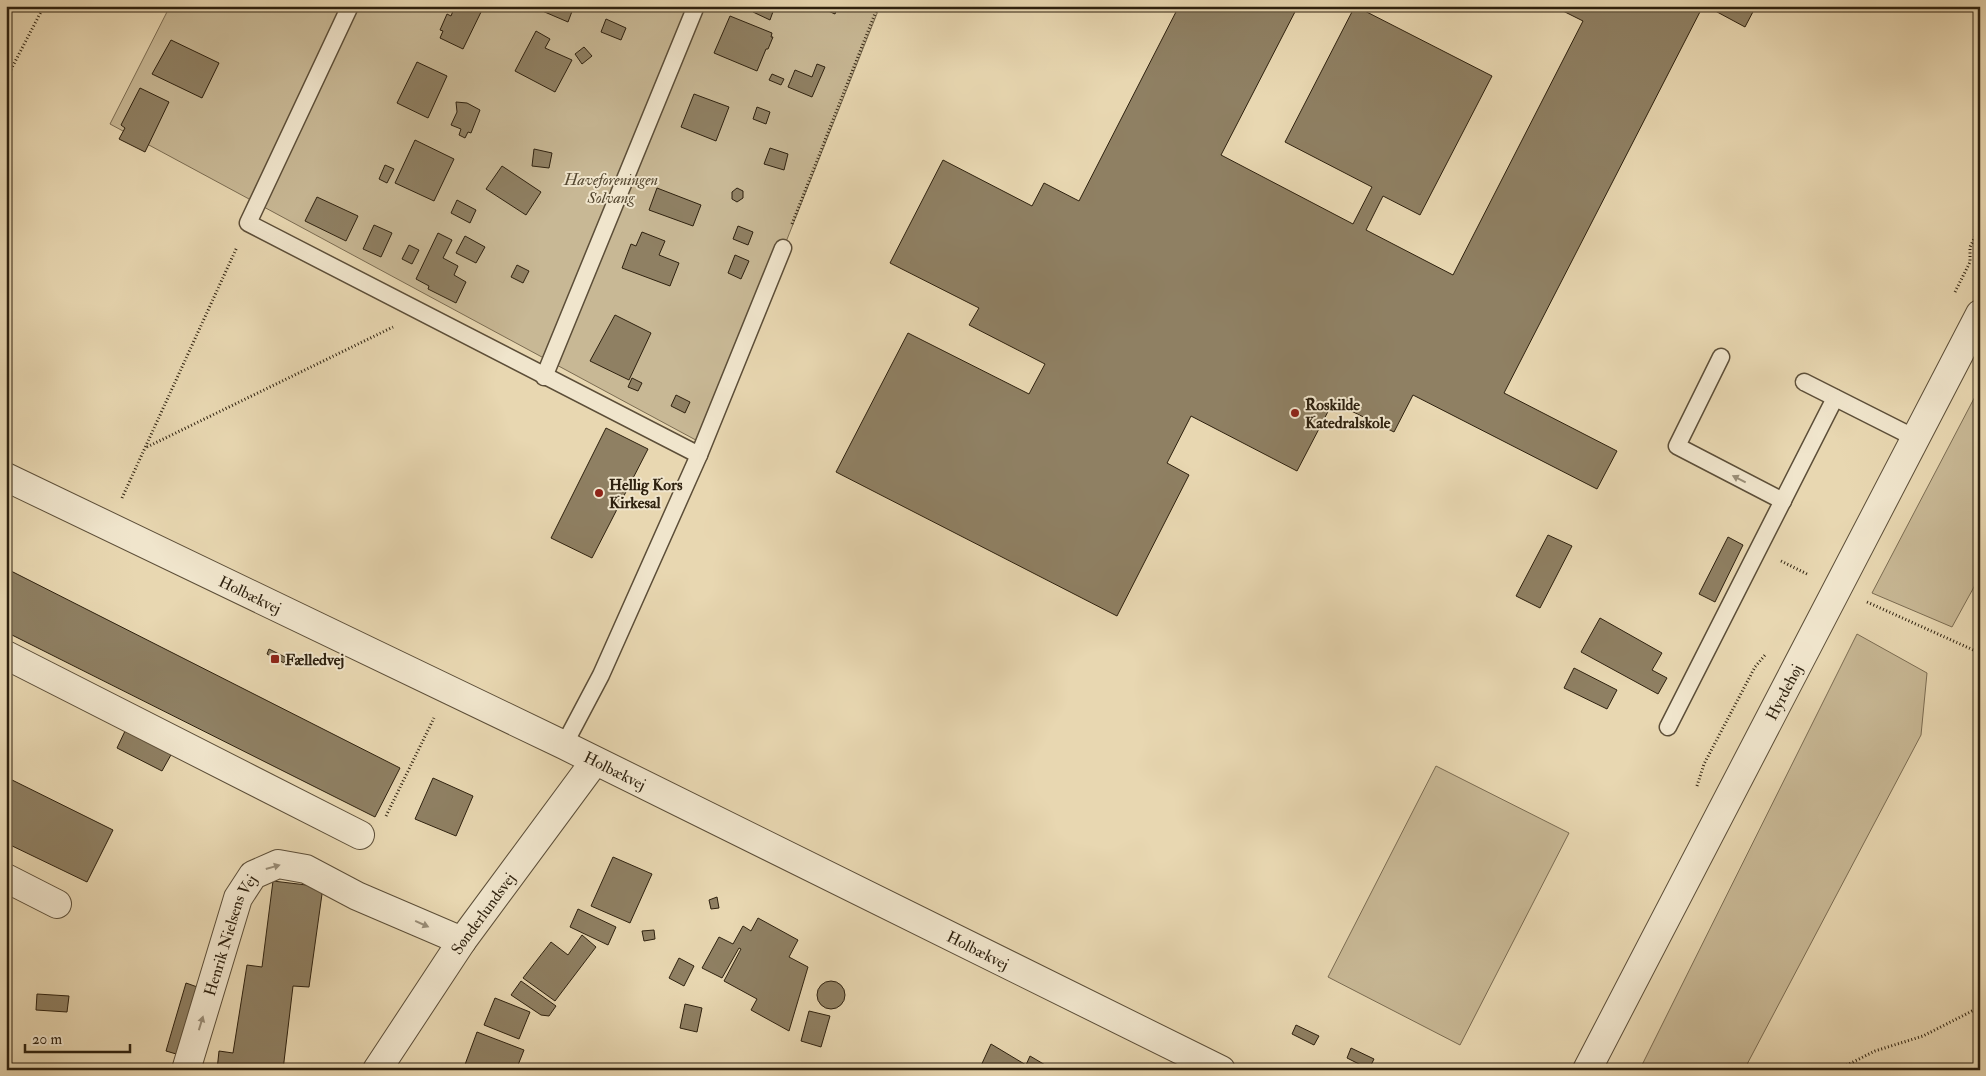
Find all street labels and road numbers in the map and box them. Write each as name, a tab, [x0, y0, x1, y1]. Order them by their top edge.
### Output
street label: Holbækvej	[215, 572, 284, 619]
street label: Hyrdehøj	[1762, 661, 1807, 724]
street label: Holbækvej	[580, 747, 649, 795]
street label: Sønderlundsvej	[447, 869, 520, 958]
street label: Henrik Nielsens Vej	[200, 871, 262, 999]
street label: Holbækvej	[943, 927, 1012, 975]

